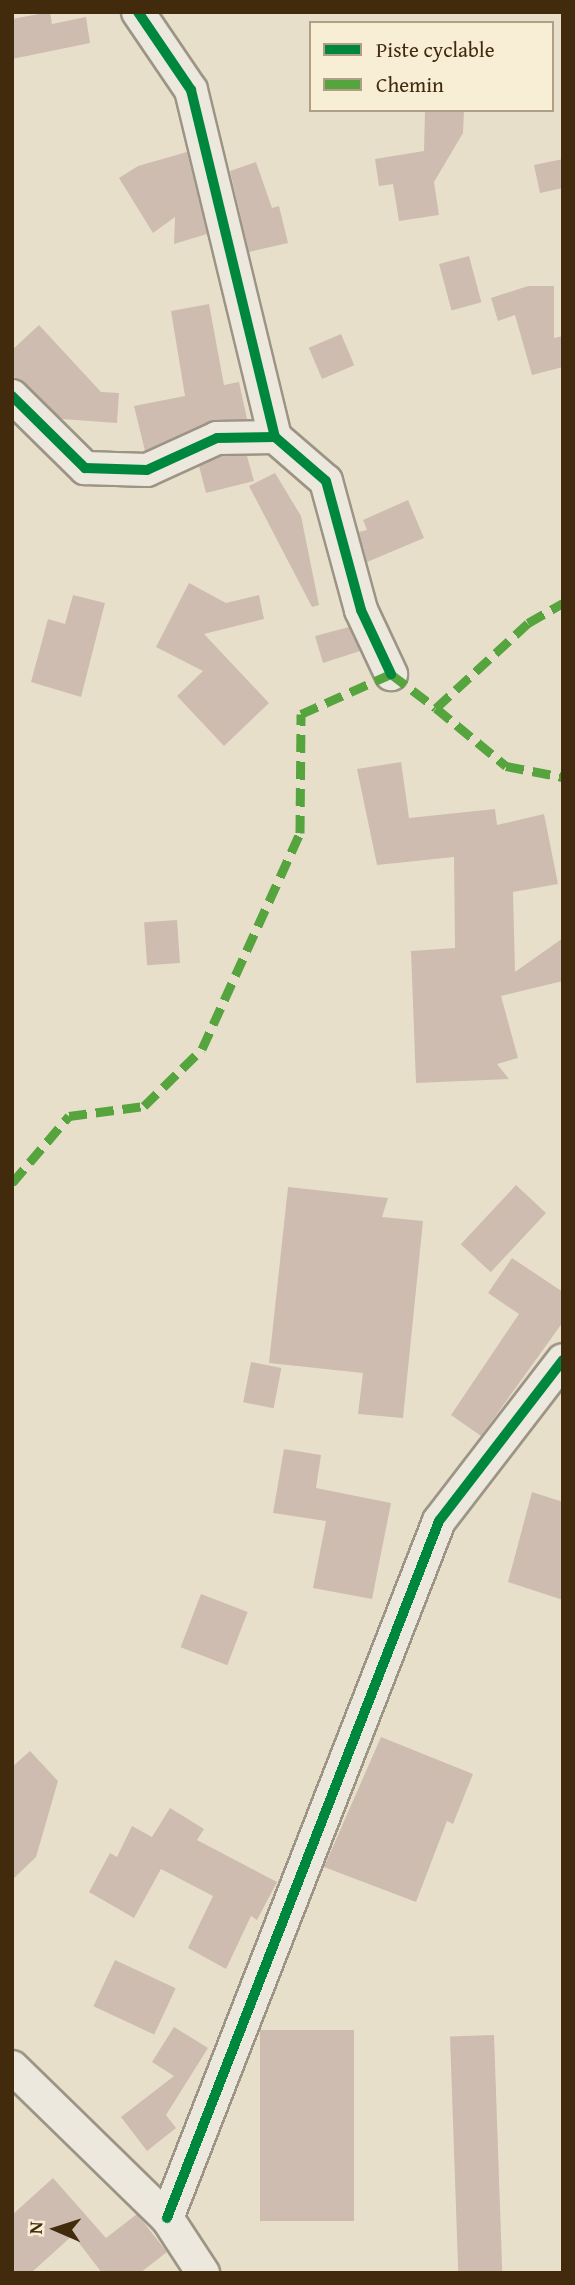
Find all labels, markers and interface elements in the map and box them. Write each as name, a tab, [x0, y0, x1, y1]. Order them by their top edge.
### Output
legend	[309, 21, 554, 112]
text: Piste cyclable	[376, 34, 495, 65]
text: Chemin	[376, 69, 444, 100]
north arrow	[21, 2194, 91, 2264]
text: N	[21, 2221, 49, 2235]

